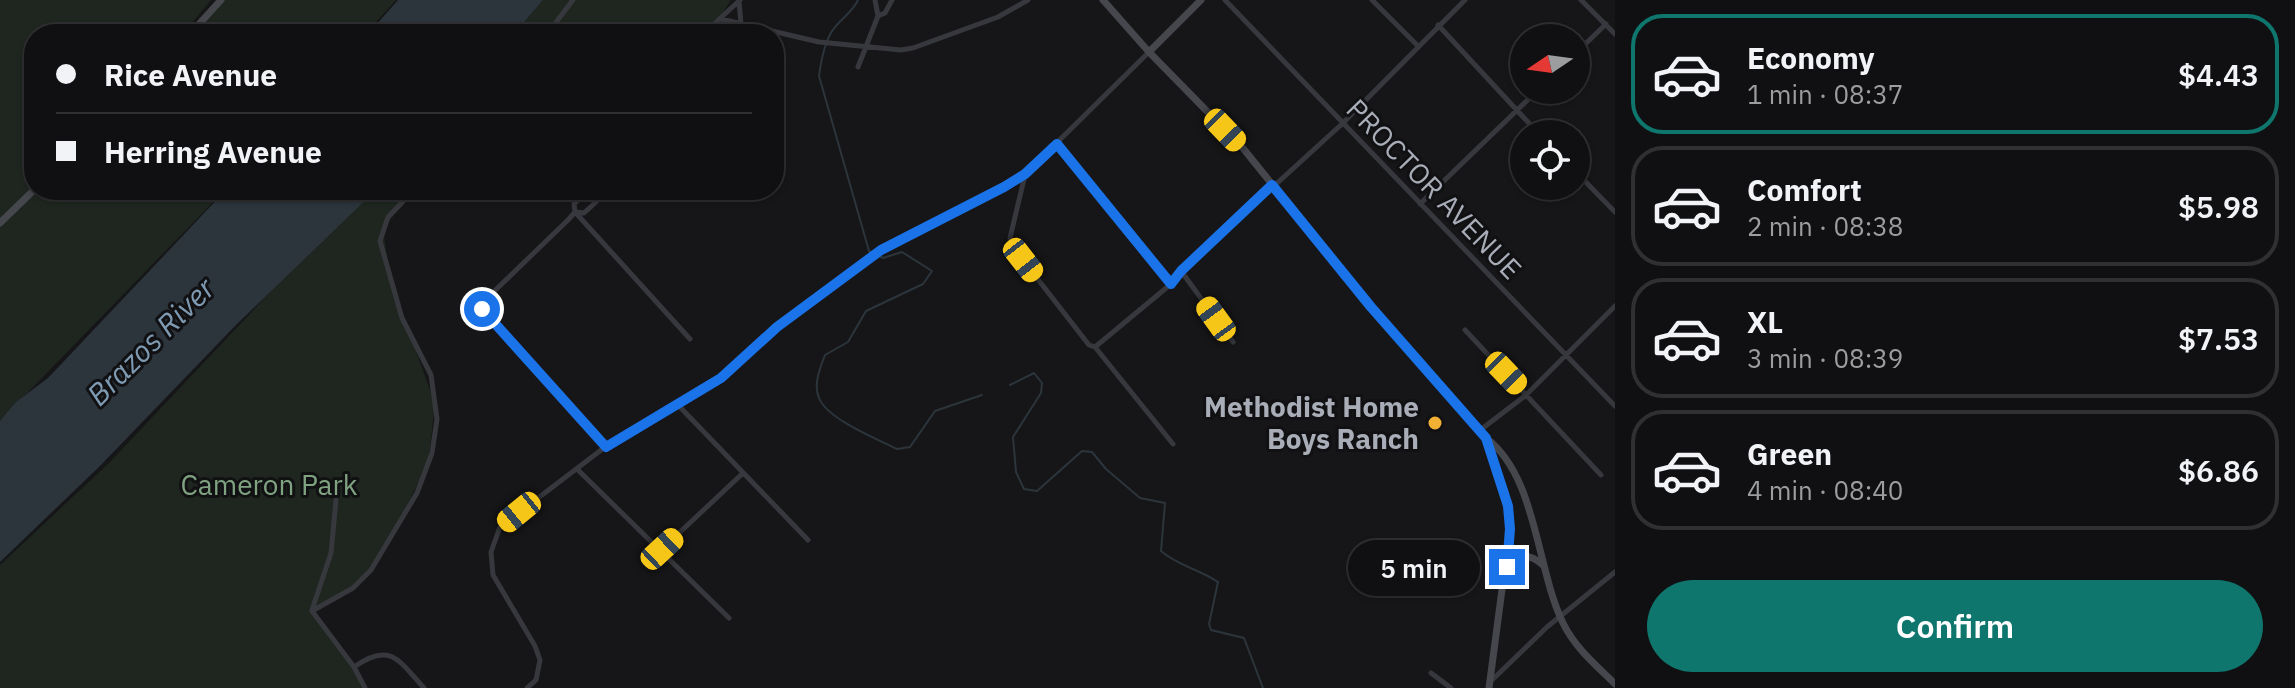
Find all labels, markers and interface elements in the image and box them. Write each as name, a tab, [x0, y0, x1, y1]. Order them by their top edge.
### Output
north arrow	[1510, 24, 1590, 104]
map controls	[1510, 24, 1590, 200]
icon: car	[1651, 38, 1723, 110]
text: Economy	[1747, 38, 1875, 77]
text: Rice Avenue	[104, 55, 277, 94]
text: $4.43	[2178, 55, 2259, 94]
text: 1 min · 08:37	[1747, 77, 1903, 111]
street label: PROCTOR AVENUE	[1339, 91, 1530, 287]
car	[1200, 104, 1250, 156]
button: locate	[1510, 120, 1590, 200]
text: Herring Avenue	[104, 132, 322, 171]
icon: car	[1651, 170, 1723, 242]
text: Comfort	[1747, 170, 1862, 209]
text: $5.98	[2178, 187, 2259, 226]
text: 2 min · 08:38	[1747, 209, 1903, 243]
car	[999, 234, 1047, 286]
water label: Brazos River	[78, 268, 223, 413]
route start	[464, 291, 500, 327]
car	[1192, 293, 1240, 345]
icon: car	[1651, 302, 1723, 374]
text: XL	[1747, 302, 1783, 341]
text: $7.53	[2178, 319, 2259, 358]
text: 3 min · 08:39	[1747, 341, 1903, 375]
car	[1481, 347, 1531, 399]
place label: Methodist Home Boys Ranch	[1204, 388, 1419, 457]
marker: Methodist Home Boys Ranch	[1426, 414, 1444, 432]
icon: car	[1651, 434, 1723, 506]
text: Green	[1747, 434, 1832, 473]
text: $6.86	[2178, 451, 2259, 490]
park label: Cameron Park	[180, 466, 358, 503]
text: 4 min · 08:40	[1747, 473, 1903, 507]
car	[493, 488, 545, 536]
car	[636, 524, 688, 574]
callout: 5 min	[1347, 539, 1479, 595]
route end	[1489, 549, 1525, 585]
text: 5 min	[1380, 551, 1448, 585]
button: Confirm	[1647, 580, 2263, 672]

